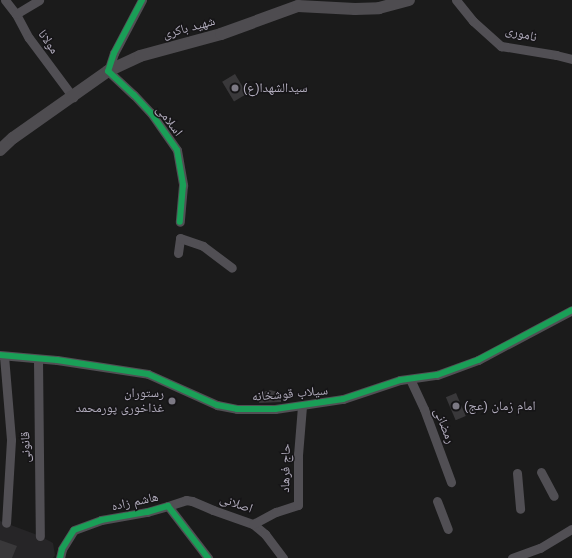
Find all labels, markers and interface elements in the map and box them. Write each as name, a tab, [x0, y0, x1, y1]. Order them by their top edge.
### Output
street label: شهید باکری	[161, 14, 217, 42]
street label: ناموری	[504, 23, 538, 45]
street label: مولانا	[34, 27, 62, 57]
place label: سیدالشهدا(ع)	[243, 80, 308, 96]
marker: سیدالشهدا(ع)	[230, 83, 240, 93]
street label: اسلامی	[152, 103, 186, 139]
street label: سیلاب قوشخانه	[251, 383, 329, 405]
place label: رستوران غذاخوری پورمحمد	[75, 386, 164, 417]
marker: رستوران غذاخوری پورمحمد	[167, 396, 177, 406]
place label: امام زمان (عج)	[464, 398, 536, 414]
marker: امام زمان (عج)	[451, 401, 461, 411]
street label: رمضانی	[430, 406, 458, 446]
street label: قانونی	[18, 431, 34, 463]
street label: حاج فرهاد	[278, 443, 294, 493]
street label: هاشم زاده	[110, 489, 160, 515]
street label: اصلانی	[218, 491, 254, 517]

